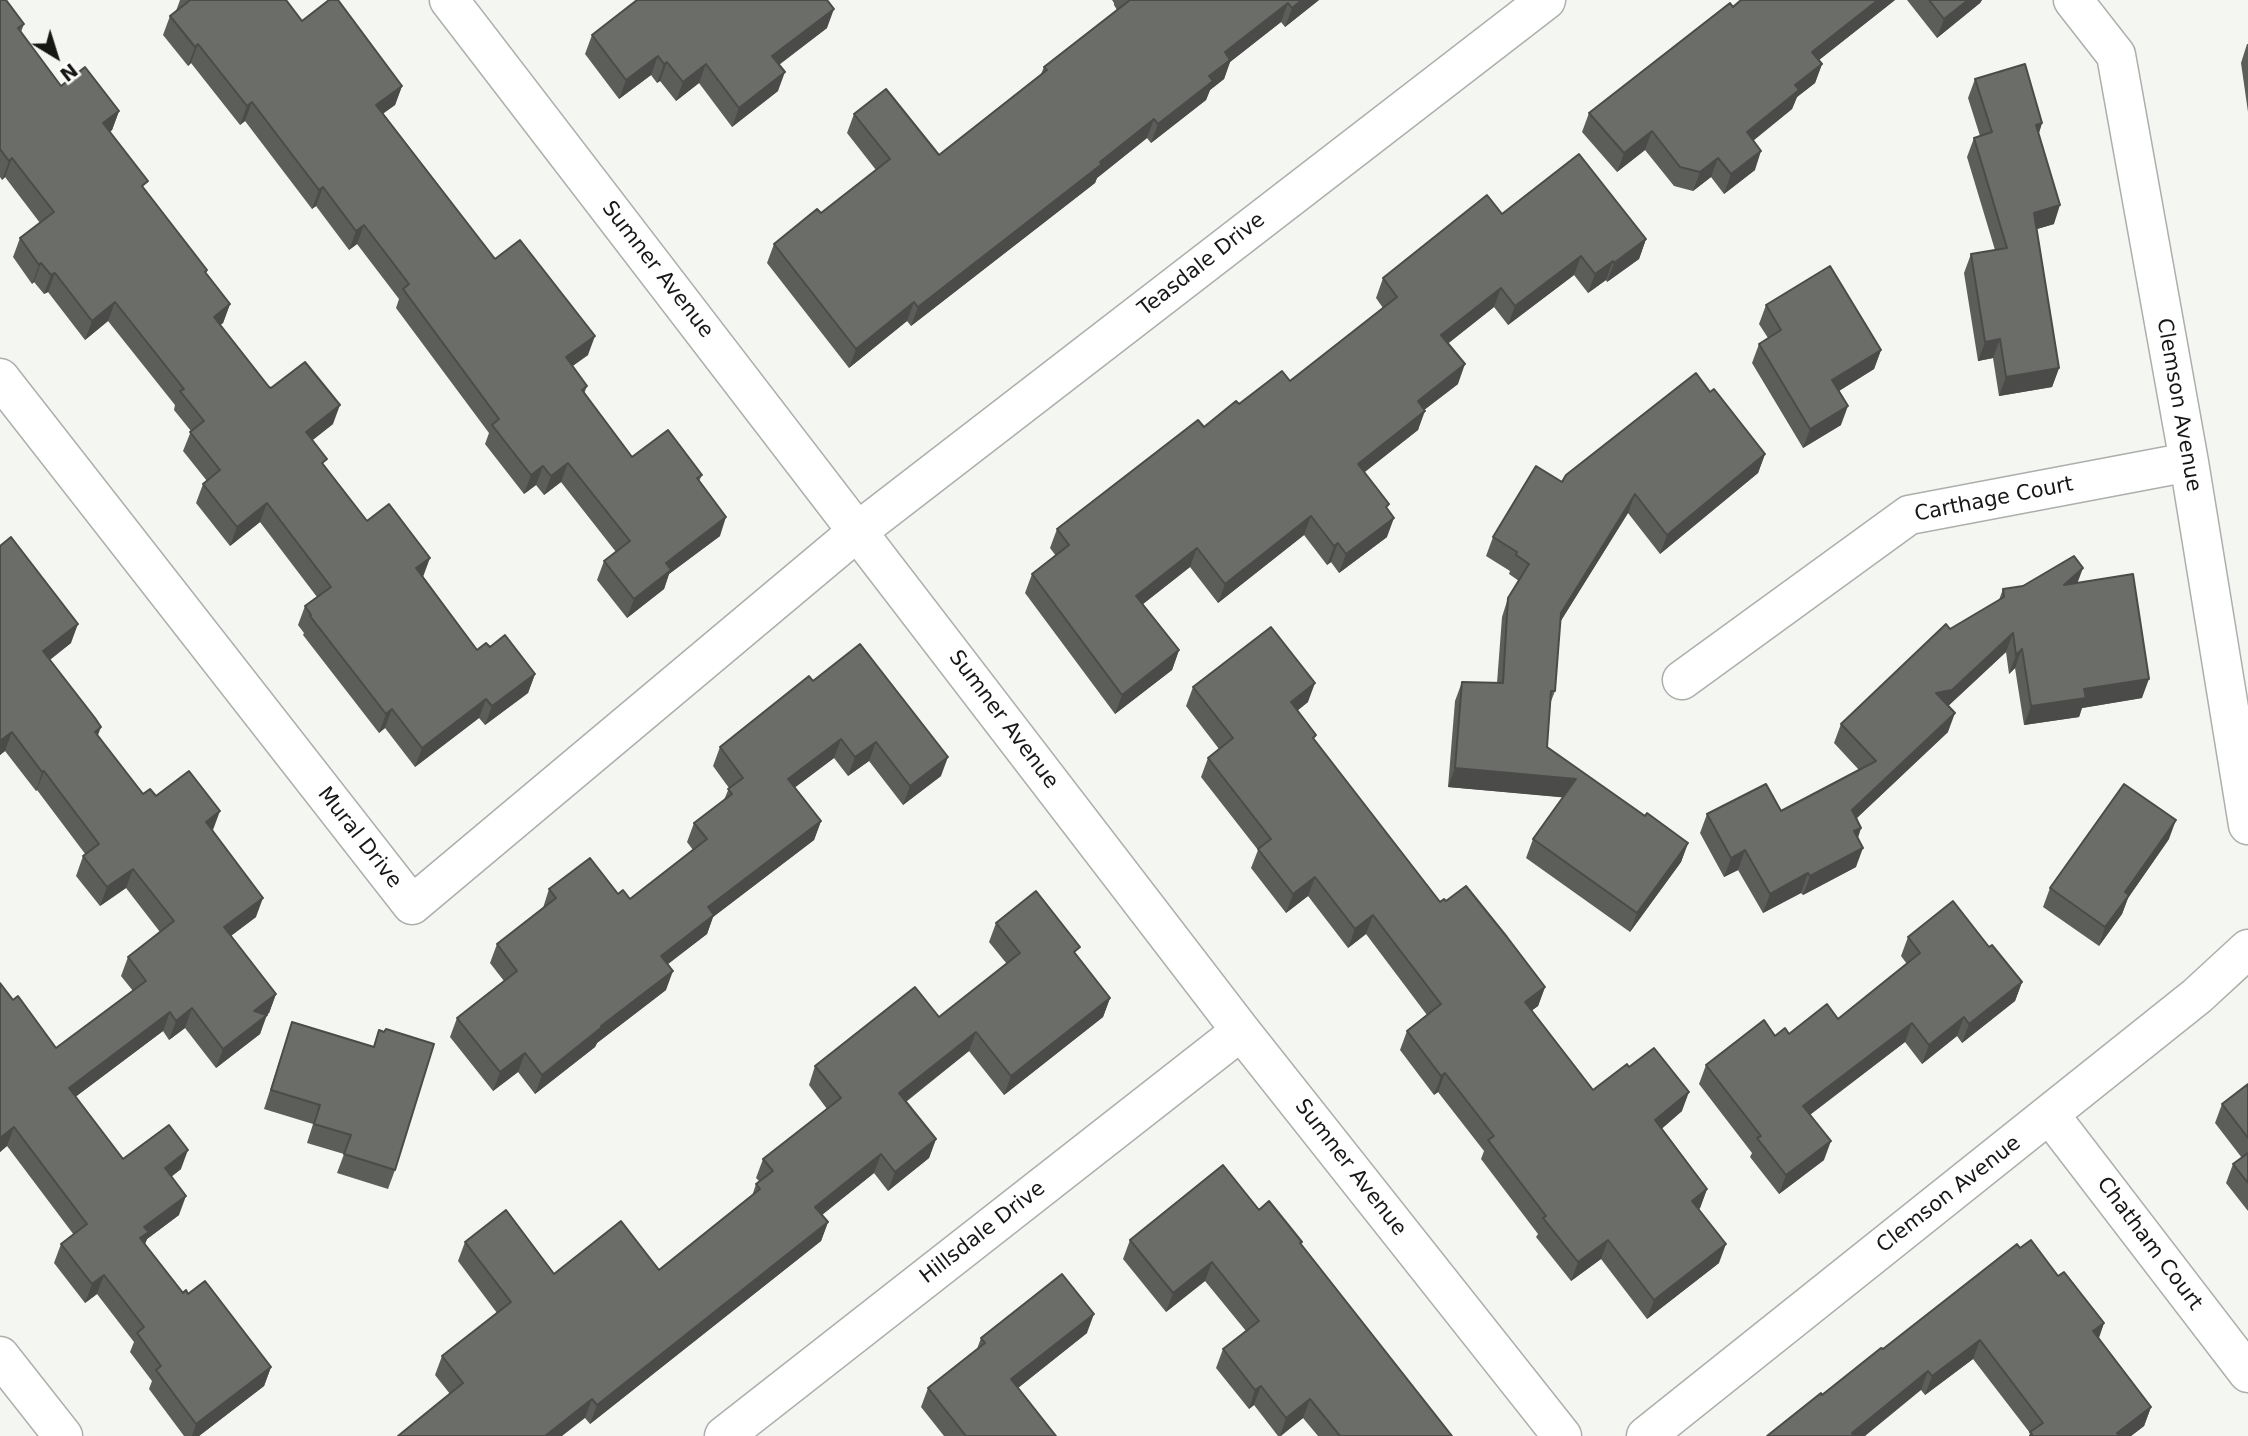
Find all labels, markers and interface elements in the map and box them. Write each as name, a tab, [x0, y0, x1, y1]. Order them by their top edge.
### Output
north arrow	[21, 21, 91, 91]
text: N	[56, 59, 82, 86]
street label: Sumner Avenue	[596, 197, 718, 343]
street label: Teasdale Drive	[1134, 208, 1270, 322]
street label: Clemson Avenue	[2150, 316, 2206, 494]
street label: Carthage Court	[1912, 472, 2076, 528]
street label: Sumner Avenue	[943, 646, 1063, 794]
street label: Mural Drive	[312, 782, 406, 894]
street label: Sumner Avenue	[1289, 1095, 1411, 1241]
street label: Clemson Avenue	[1872, 1131, 2026, 1259]
street label: Chatham Court	[2091, 1172, 2207, 1316]
street label: Hillsdale Drive	[915, 1176, 1051, 1290]

